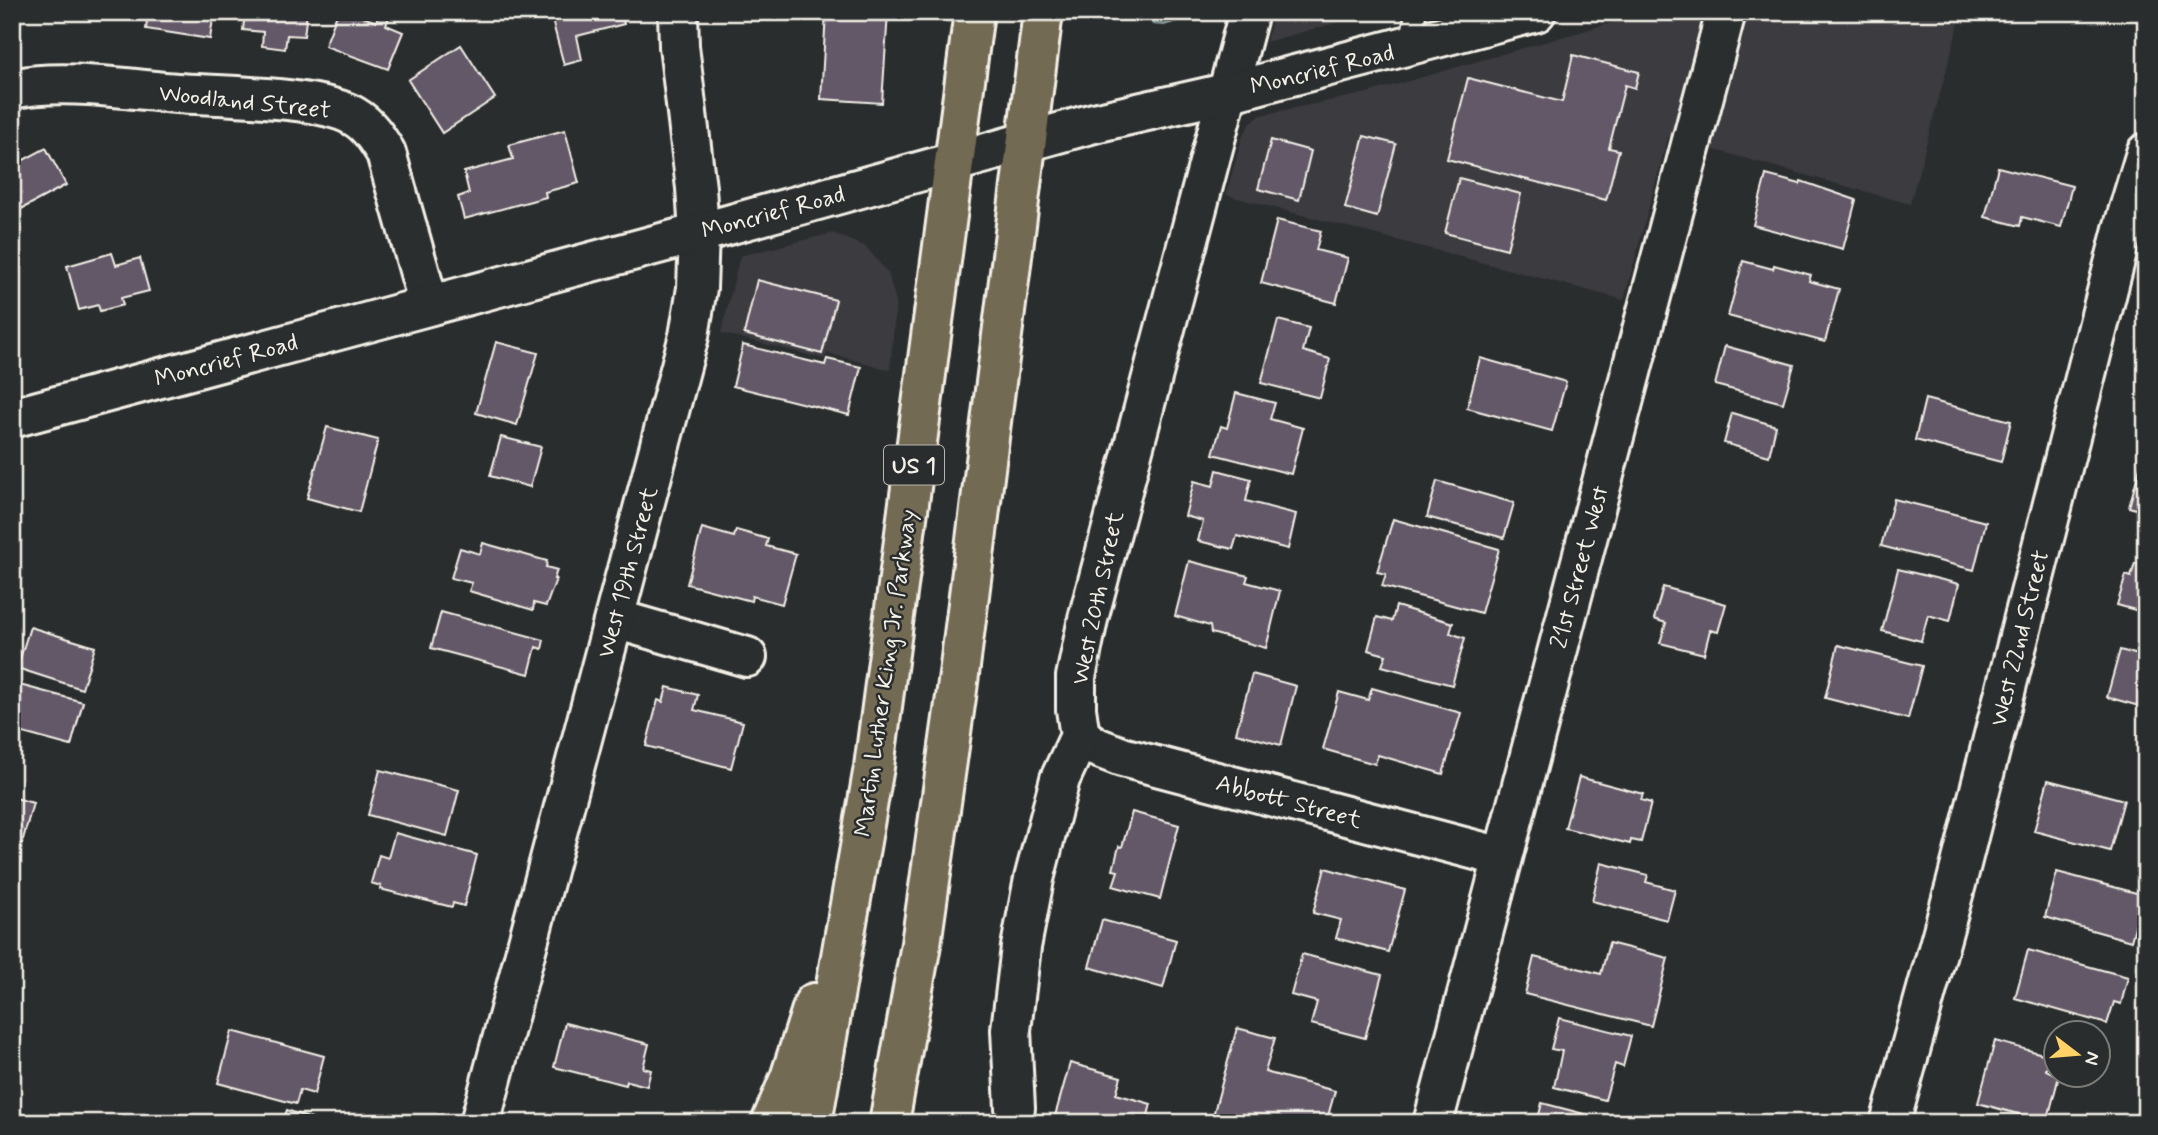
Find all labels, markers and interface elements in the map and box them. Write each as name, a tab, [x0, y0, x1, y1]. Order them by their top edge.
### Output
street label: Moncrief Road	[1247, 38, 1397, 103]
street label: Woodland Street	[157, 78, 332, 127]
street label: Moncrief Road	[698, 179, 848, 247]
street label: Moncrief Road	[151, 327, 301, 395]
road number: US 1	[884, 446, 944, 485]
street label: 21st Street West	[1544, 482, 1617, 652]
street label: West 19th Street	[591, 483, 666, 661]
street label: Martin Luther King Jr. Parkway	[848, 508, 925, 839]
street label: West 20th Street	[1065, 509, 1132, 688]
street label: West 22nd Street	[1984, 547, 2057, 730]
street label: Abbott Street	[1212, 768, 1365, 837]
north arrow	[2042, 1020, 2112, 1090]
text: N	[2078, 1049, 2106, 1068]

